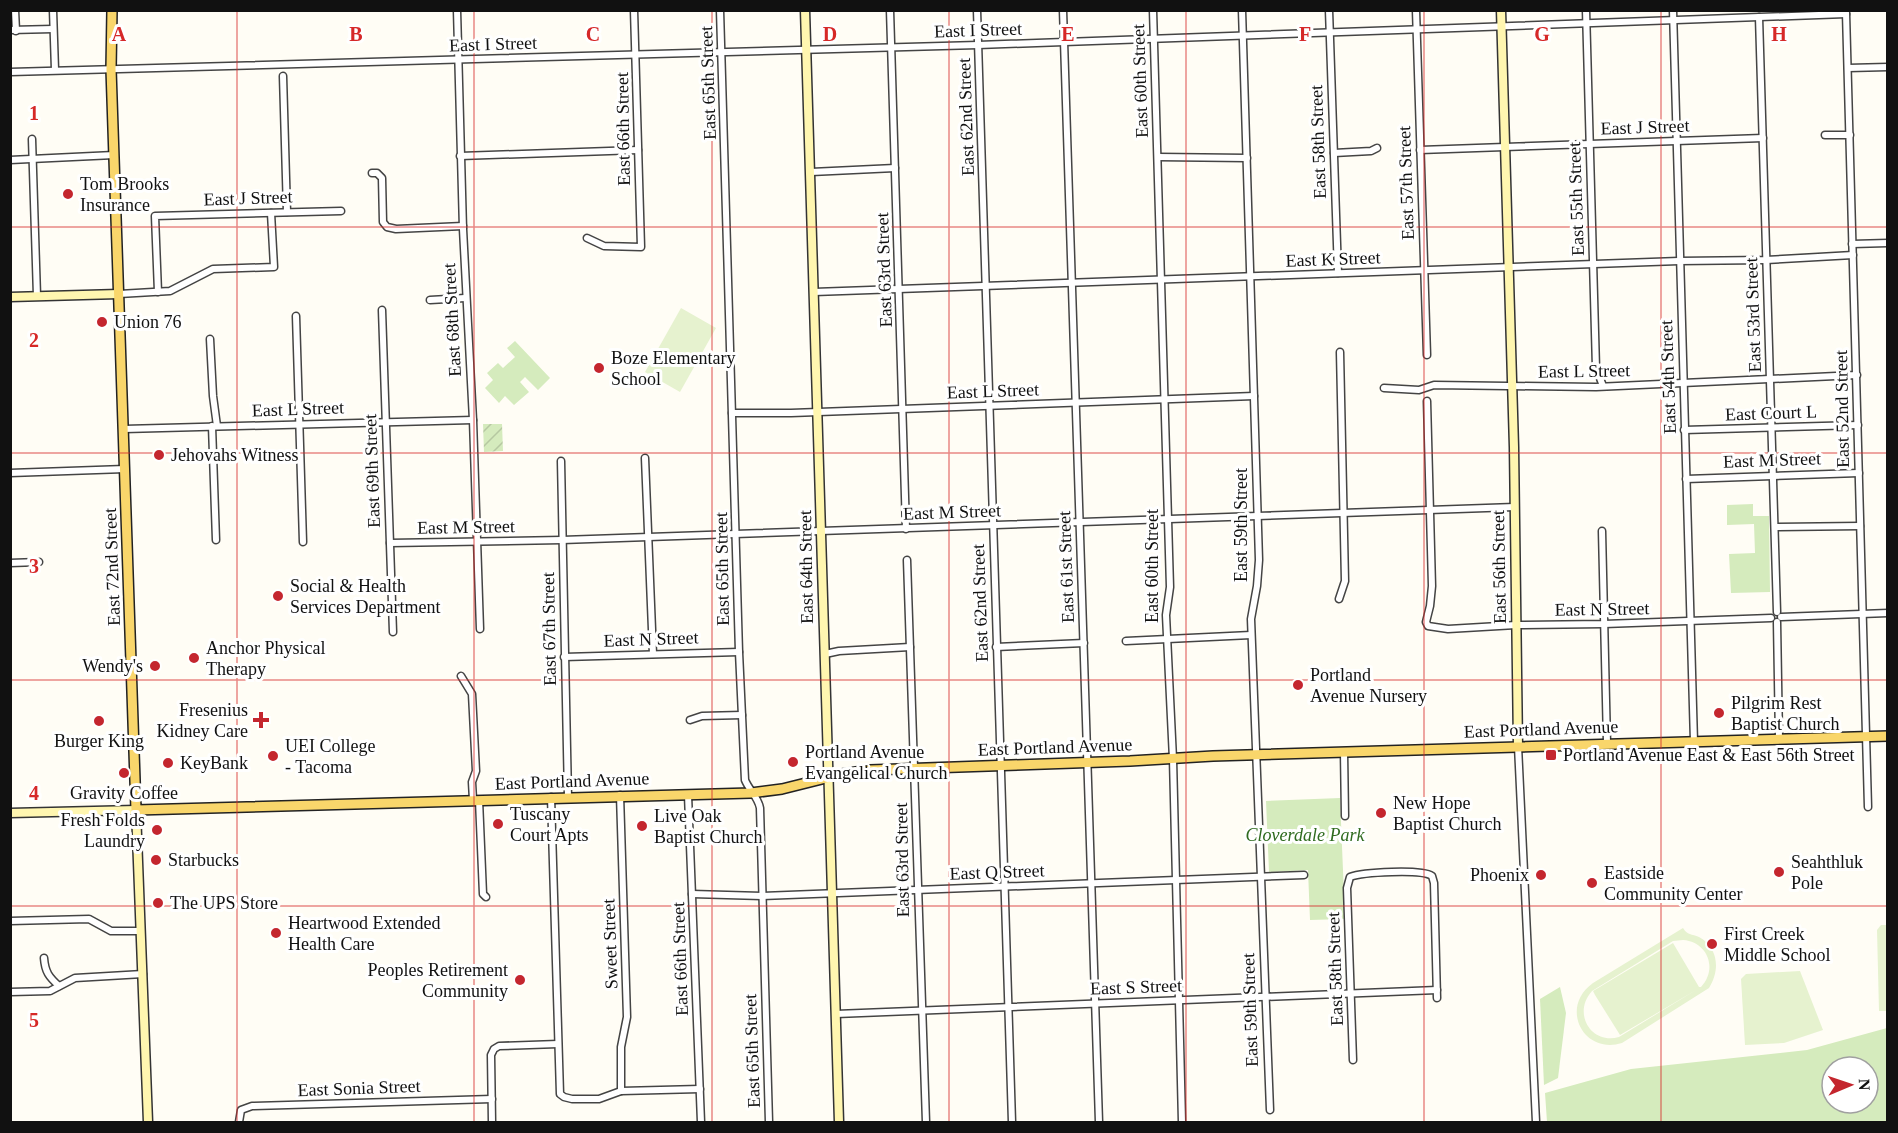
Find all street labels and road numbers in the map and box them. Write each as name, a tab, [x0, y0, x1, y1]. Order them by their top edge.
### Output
street label: East I Street	[934, 18, 1022, 42]
street label: East 60th Street	[1128, 24, 1152, 138]
street label: East 65th Street	[696, 26, 720, 140]
street label: East I Street	[449, 32, 537, 56]
street label: East 62nd Street	[954, 58, 978, 176]
street label: East 66th Street	[612, 72, 634, 186]
street label: East 58th Street	[1306, 85, 1330, 199]
street label: East J Street	[1600, 115, 1690, 139]
street label: East 57th Street	[1394, 126, 1418, 240]
street label: East 55th Street	[1564, 142, 1588, 256]
street label: East J Street	[203, 186, 293, 210]
street label: East 63rd Street	[872, 212, 896, 328]
street label: East K Street	[1285, 247, 1381, 271]
street label: East 53rd Street	[1741, 257, 1765, 373]
street label: East 68th Street	[439, 263, 465, 377]
street label: East 54th Street	[1656, 320, 1680, 434]
street label: East 52nd Street	[1831, 350, 1853, 468]
street label: East L Street	[1538, 360, 1630, 382]
street label: East L Street	[947, 379, 1039, 403]
street label: East L Street	[252, 397, 344, 421]
street label: East Court L	[1725, 401, 1817, 425]
street label: East 69th Street	[360, 414, 384, 528]
street label: East M Street	[1723, 448, 1821, 472]
street label: East 59th Street	[1231, 468, 1251, 582]
street label: East M Street	[903, 500, 1001, 524]
street label: East 72nd Street	[100, 508, 124, 626]
street label: East 60th Street	[1142, 509, 1162, 623]
street label: East 64th Street	[795, 510, 817, 624]
street label: East 56th Street	[1488, 510, 1510, 624]
street label: East 61st Street	[1054, 511, 1078, 623]
street label: East 65th Street	[711, 512, 733, 626]
street label: East M Street	[417, 516, 515, 538]
street label: East 62nd Street	[968, 544, 992, 662]
street label: East 67th Street	[538, 572, 560, 686]
street label: East N Street	[1554, 598, 1650, 620]
street label: East N Street	[603, 627, 699, 651]
street label: East Portland Avenue	[1463, 716, 1619, 742]
street label: East Portland Avenue	[977, 734, 1133, 760]
street label: East Portland Avenue	[494, 768, 650, 794]
street label: East 63rd Street	[891, 802, 913, 918]
street label: East Q Street	[949, 860, 1045, 884]
street label: Sweet Street	[598, 898, 622, 990]
street label: East 66th Street	[668, 902, 692, 1016]
street label: East 58th Street	[1323, 912, 1347, 1026]
street label: East 59th Street	[1238, 953, 1262, 1067]
street label: East S Street	[1090, 975, 1182, 999]
street label: East 65th Street	[740, 994, 764, 1108]
street label: East Sonia Street	[297, 1076, 421, 1100]

